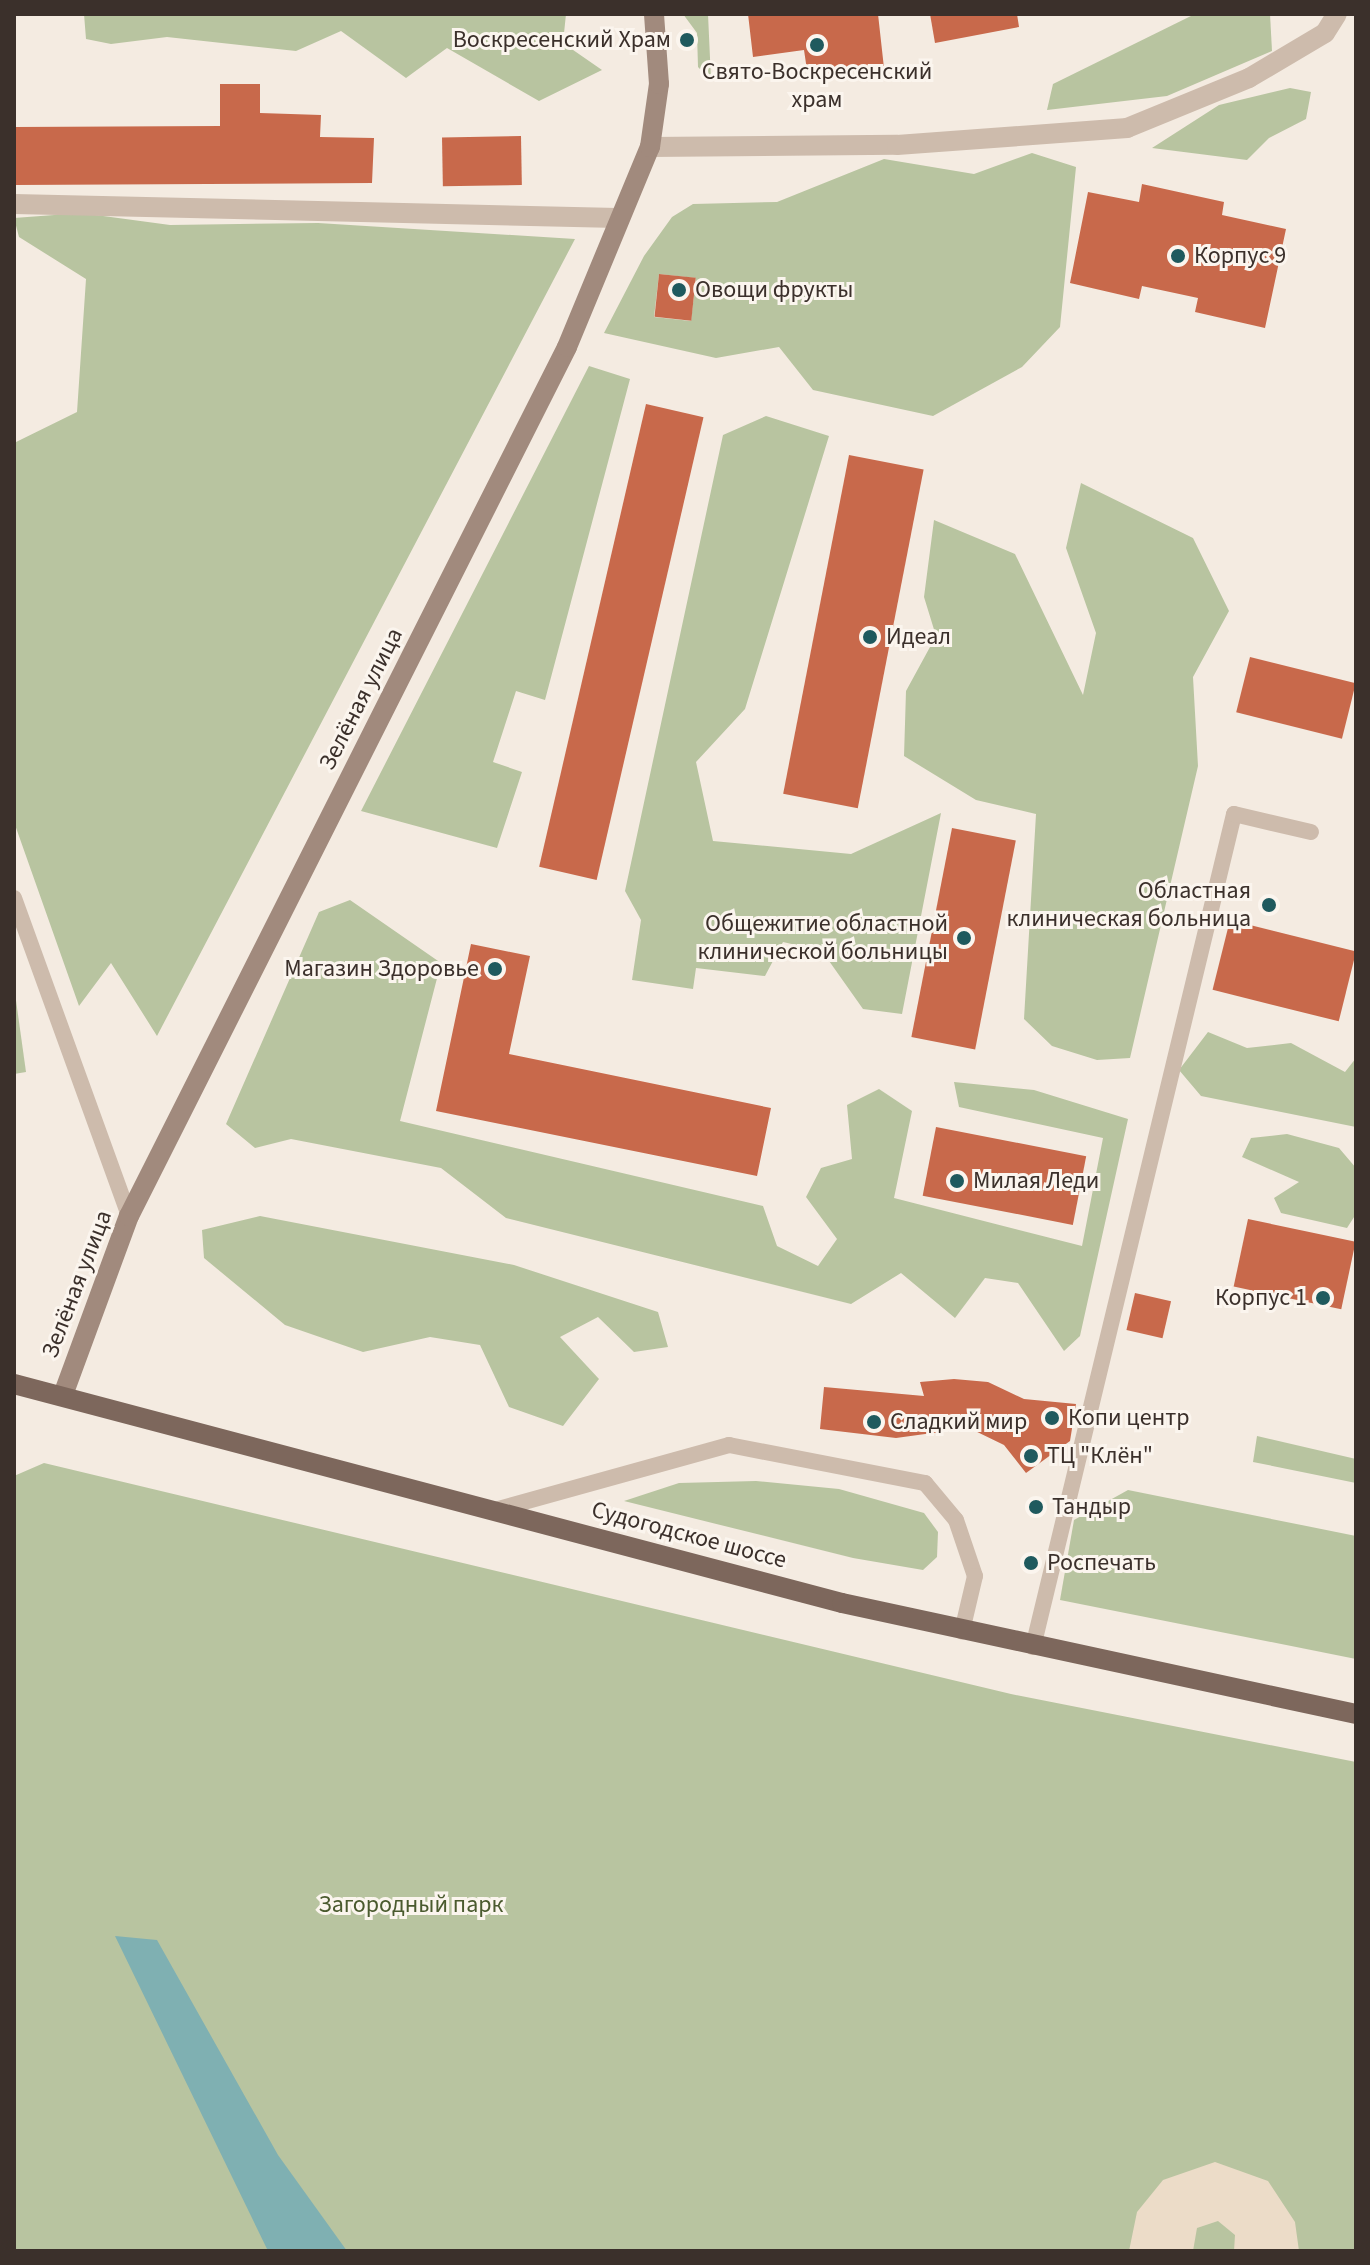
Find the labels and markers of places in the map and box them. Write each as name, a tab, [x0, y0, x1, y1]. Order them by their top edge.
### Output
place label: Воскресенский Храм	[453, 26, 671, 54]
marker: Воскресенский Храм	[678, 31, 696, 49]
marker: Свято-Воскресенский храм	[808, 36, 826, 54]
place label: Свято-Воскресенский храм	[702, 58, 932, 114]
place label: Корпус 9	[1194, 242, 1286, 270]
marker: Корпус 9	[1169, 247, 1187, 265]
place label: Овощи фрукты	[695, 276, 853, 304]
marker: Овощи фрукты	[670, 281, 688, 299]
place label: Идеал	[886, 623, 951, 651]
marker: Идеал	[861, 628, 879, 646]
place label: Областная клиническая больница	[1007, 877, 1251, 933]
marker: Областная клиническая больница	[1258, 894, 1280, 916]
place label: Общежитие областной клинической больницы	[698, 910, 948, 966]
marker: Общежитие областной клинической больницы	[955, 929, 973, 947]
place label: Магазин Здоровье	[284, 955, 479, 983]
marker: Магазин Здоровье	[486, 960, 504, 978]
place label: Милая Леди	[973, 1167, 1099, 1195]
marker: Милая Леди	[948, 1172, 966, 1190]
place label: Корпус 1	[1215, 1284, 1307, 1312]
marker: Корпус 1	[1314, 1289, 1332, 1307]
place label: Копи центр	[1068, 1404, 1190, 1432]
place label: Сладкий мир	[890, 1408, 1027, 1436]
marker: Копи центр	[1043, 1409, 1061, 1427]
marker: Сладкий мир	[865, 1413, 883, 1431]
place label: ТЦ "Клён"	[1047, 1442, 1153, 1470]
marker: ТЦ "Клён"	[1022, 1447, 1040, 1465]
place label: Тандыр	[1052, 1493, 1131, 1521]
marker: Тандыр	[1027, 1498, 1045, 1516]
place label: Роспечать	[1047, 1549, 1156, 1577]
marker: Роспечать	[1022, 1554, 1040, 1572]

